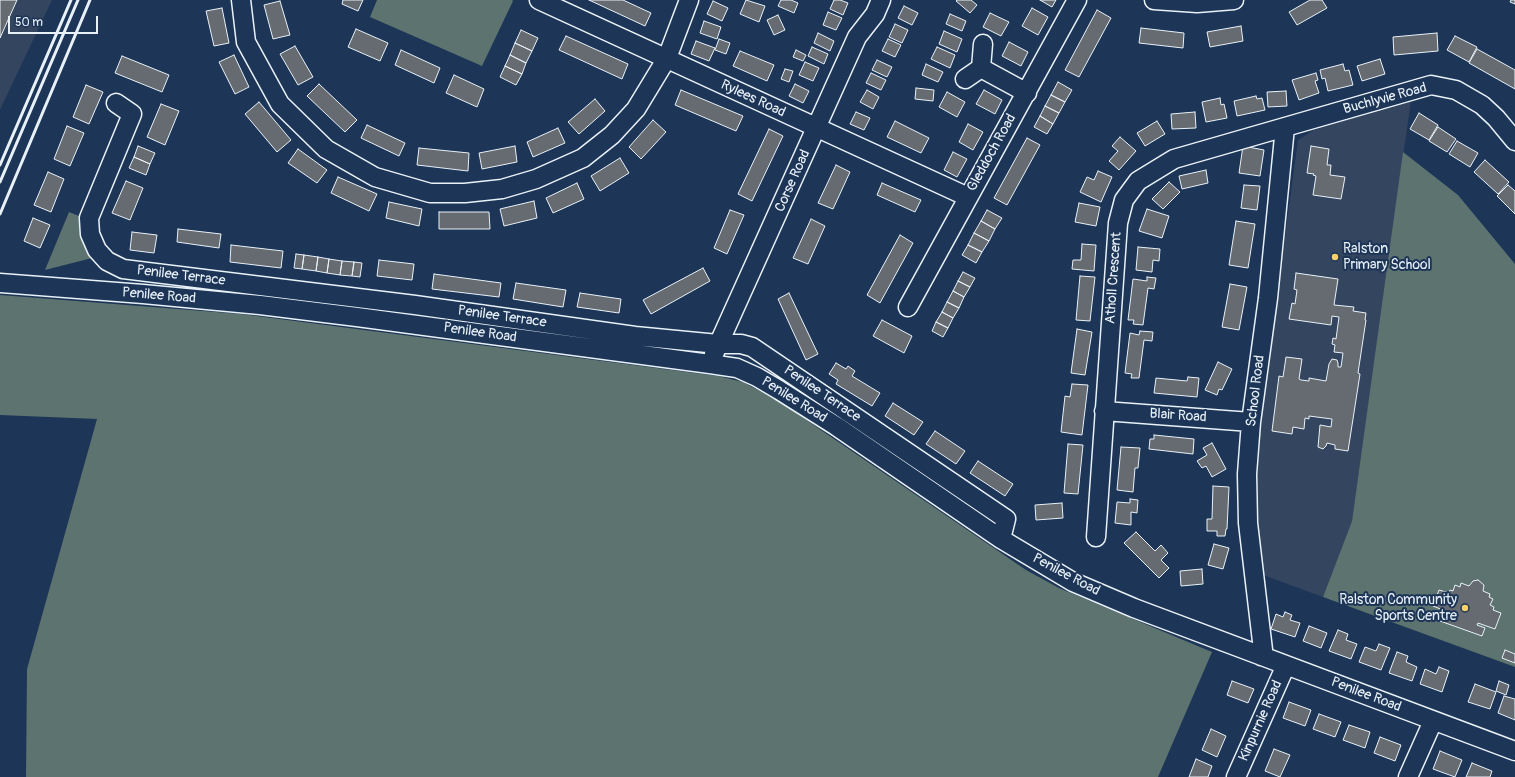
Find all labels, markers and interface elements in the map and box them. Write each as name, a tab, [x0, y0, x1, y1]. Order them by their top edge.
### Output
scale bar	[10, 8, 100, 34]
text: 50 m	[15, 15, 43, 30]
street label: Rylees Road	[718, 77, 788, 121]
street label: Buchlyvie Road	[1341, 80, 1429, 118]
street label: Gleddoch Road	[964, 111, 1020, 195]
street label: Corse Road	[772, 147, 814, 215]
street label: Atholl Crescent	[1102, 231, 1126, 325]
place label: Ralston Primary School	[1343, 241, 1431, 274]
marker: Ralston Primary School	[1330, 252, 1340, 262]
street label: Penilee Terrace	[136, 262, 226, 290]
street label: Penilee Road	[121, 284, 197, 308]
street label: Penilee Terrace	[457, 302, 547, 332]
street label: Penilee Road	[442, 320, 518, 346]
street label: School Road	[1243, 354, 1269, 428]
street label: Penilee Terrace	[780, 362, 864, 426]
street label: Penilee Road	[758, 373, 830, 427]
street label: Blair Road	[1149, 406, 1207, 426]
street label: Penilee Road	[1029, 550, 1103, 600]
place label: Ralston Community Sports Centre	[1339, 592, 1457, 624]
marker: Ralston Community Sports Centre	[1460, 603, 1470, 613]
street label: Penilee Road	[1328, 674, 1404, 716]
street label: Kinpurnie Road	[1236, 678, 1286, 764]

